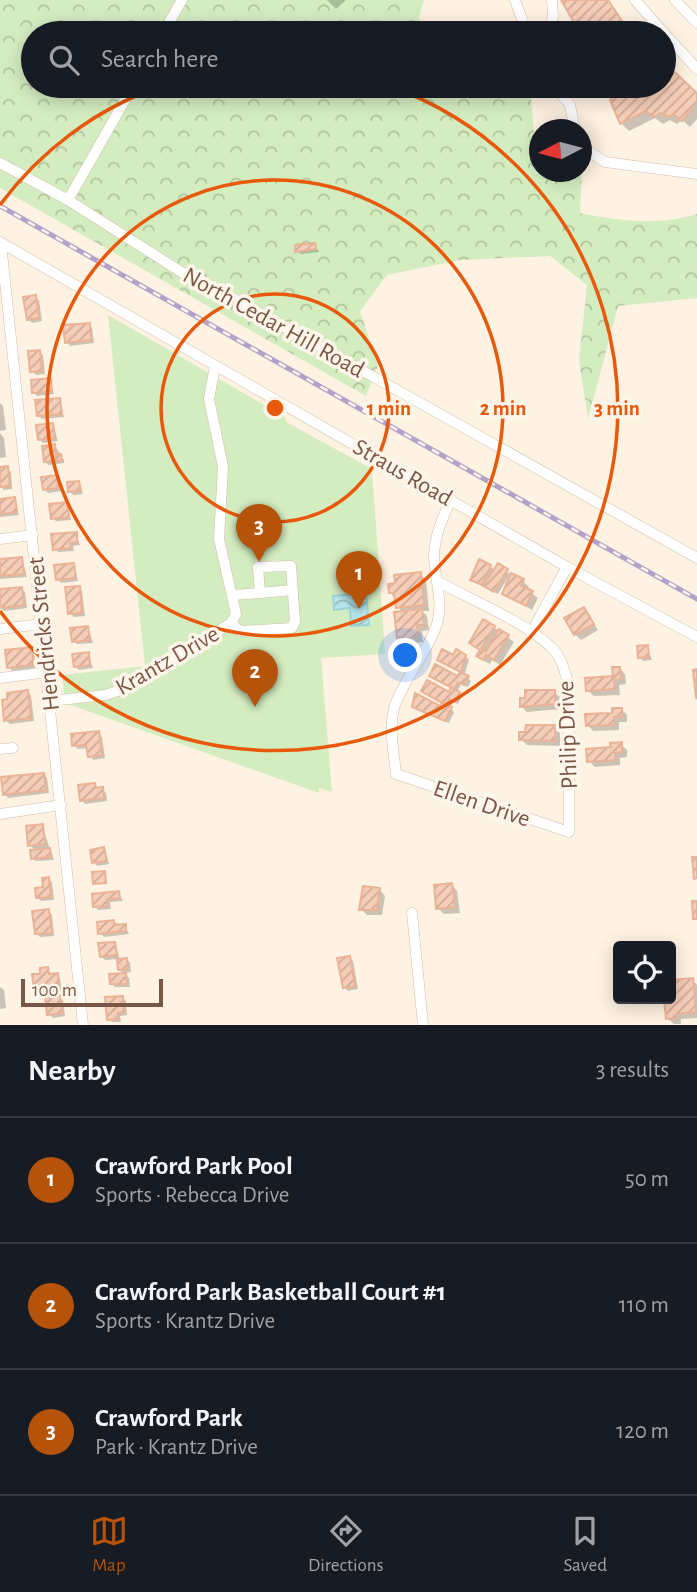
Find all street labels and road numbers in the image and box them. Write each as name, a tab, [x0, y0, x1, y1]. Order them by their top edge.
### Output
street label: North Cedar Hill Road	[179, 263, 368, 383]
street label: Straus Road	[349, 435, 456, 511]
street label: Hendricks Street	[24, 555, 64, 712]
street label: Krantz Drive	[112, 622, 223, 700]
street label: Philip Drive	[554, 680, 582, 790]
street label: Ellen Drive	[430, 776, 533, 832]

